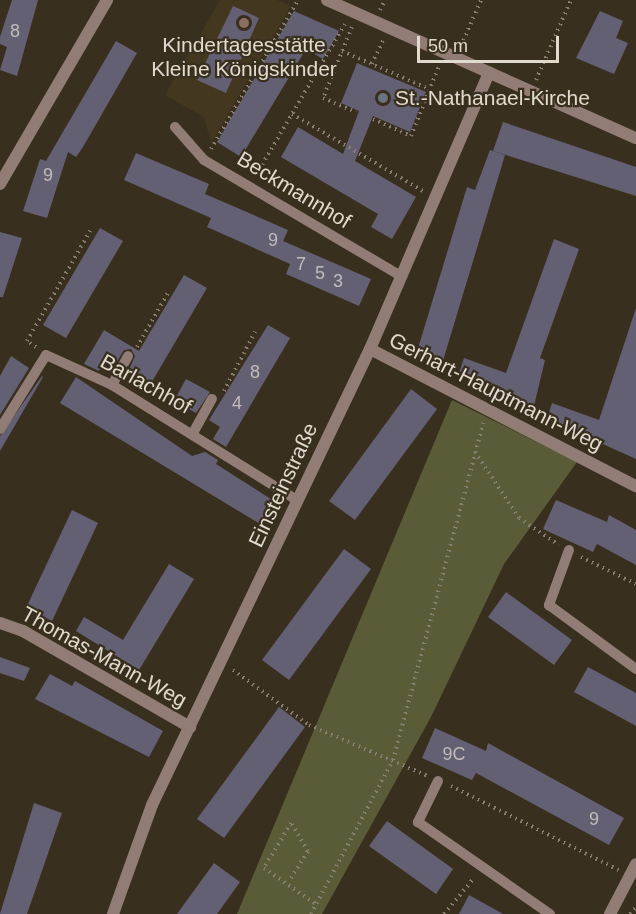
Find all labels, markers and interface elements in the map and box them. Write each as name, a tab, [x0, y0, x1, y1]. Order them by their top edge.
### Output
marker: Kindertagesstätte Kleine Königskinder	[237, 16, 251, 30]
house number: 8	[10, 20, 20, 42]
scale bar	[420, 24, 562, 62]
place label: Kindertagesstätte Kleine Königskinder	[151, 32, 337, 82]
text: 50 m	[428, 36, 468, 56]
place label: St.-Nathanael-Kirche	[395, 85, 590, 111]
marker: St.-Nathanael-Kirche	[376, 91, 390, 105]
street label: Beckmannhof	[232, 146, 356, 234]
house number: 9	[43, 164, 53, 186]
house number: 9	[268, 229, 278, 251]
house number: 7	[296, 253, 306, 275]
house number: 5	[315, 262, 325, 284]
house number: 3	[333, 270, 343, 292]
street label: Gerhart-Hauptmann-Weg	[385, 327, 607, 457]
street label: Barlachhof	[96, 349, 196, 419]
house number: 8	[250, 361, 260, 383]
house number: 4	[232, 392, 242, 414]
street label: Einsteinstraße	[243, 419, 323, 551]
street label: Thomas-Mann-Weg	[17, 601, 191, 713]
house number: 9C	[442, 743, 466, 765]
house number: 9	[589, 808, 599, 830]

